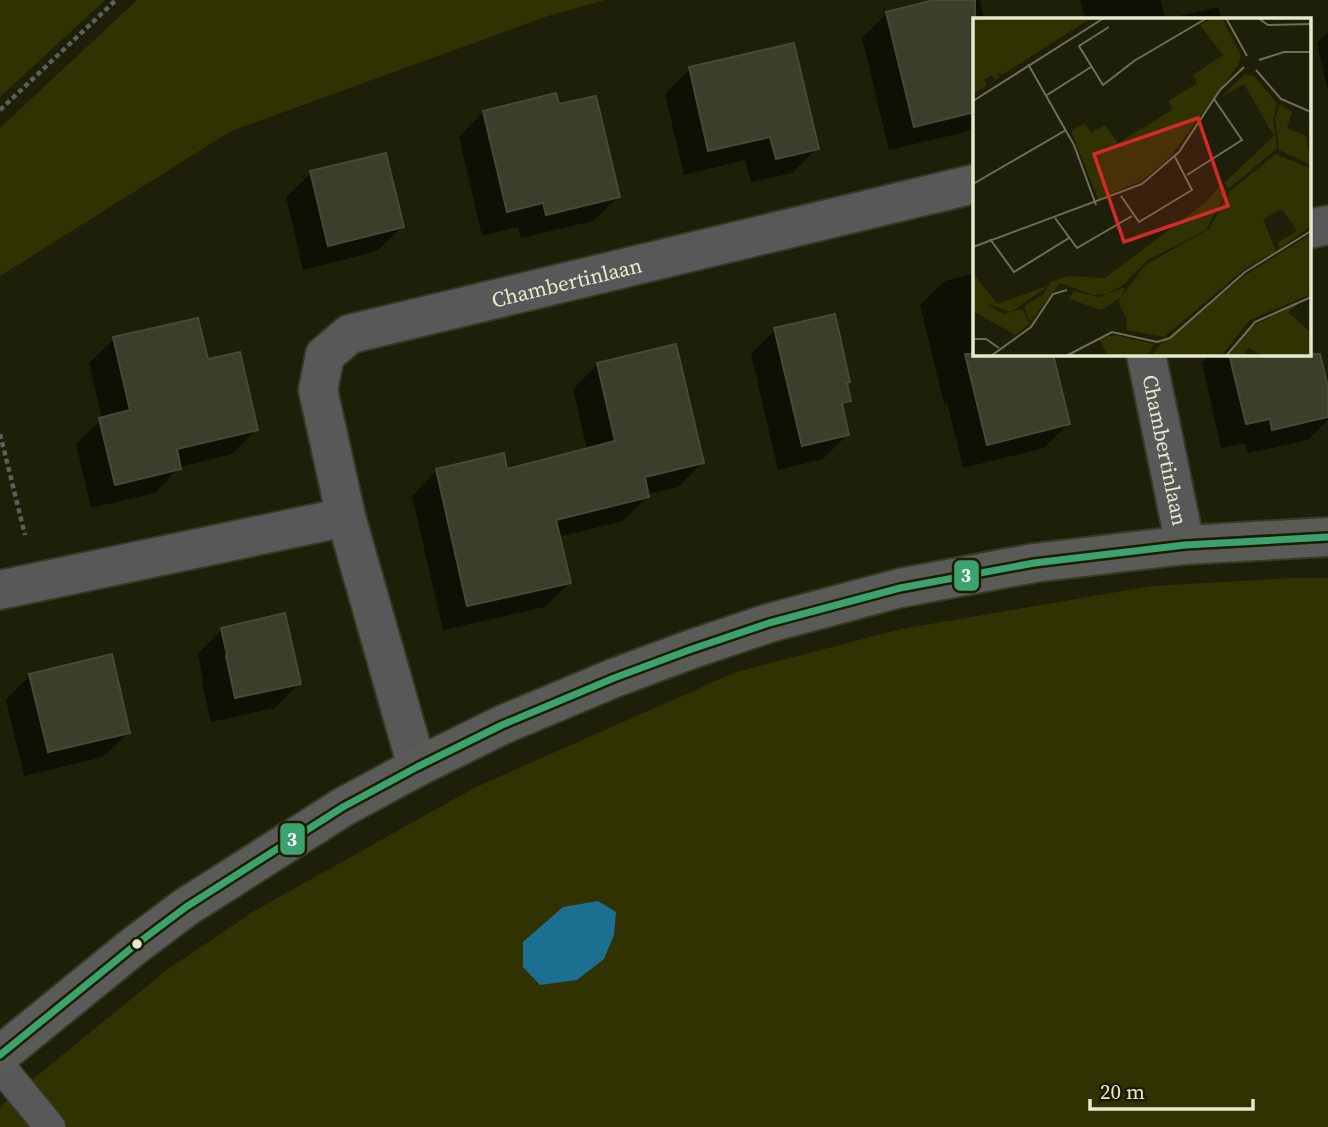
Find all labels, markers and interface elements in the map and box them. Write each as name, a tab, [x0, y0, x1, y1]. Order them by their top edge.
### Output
inset map	[973, 18, 1310, 355]
street label: Chambertinlaan	[489, 250, 645, 314]
street label: Chambertinlaan	[1136, 372, 1195, 528]
line badge: 3	[953, 559, 980, 592]
text: 3	[961, 562, 971, 588]
line badge: 3	[279, 822, 306, 856]
text: 3	[287, 826, 297, 852]
unlabelled marker	[130, 937, 144, 951]
scale bar	[1090, 1068, 1253, 1112]
text: 20 m	[1100, 1077, 1145, 1106]

